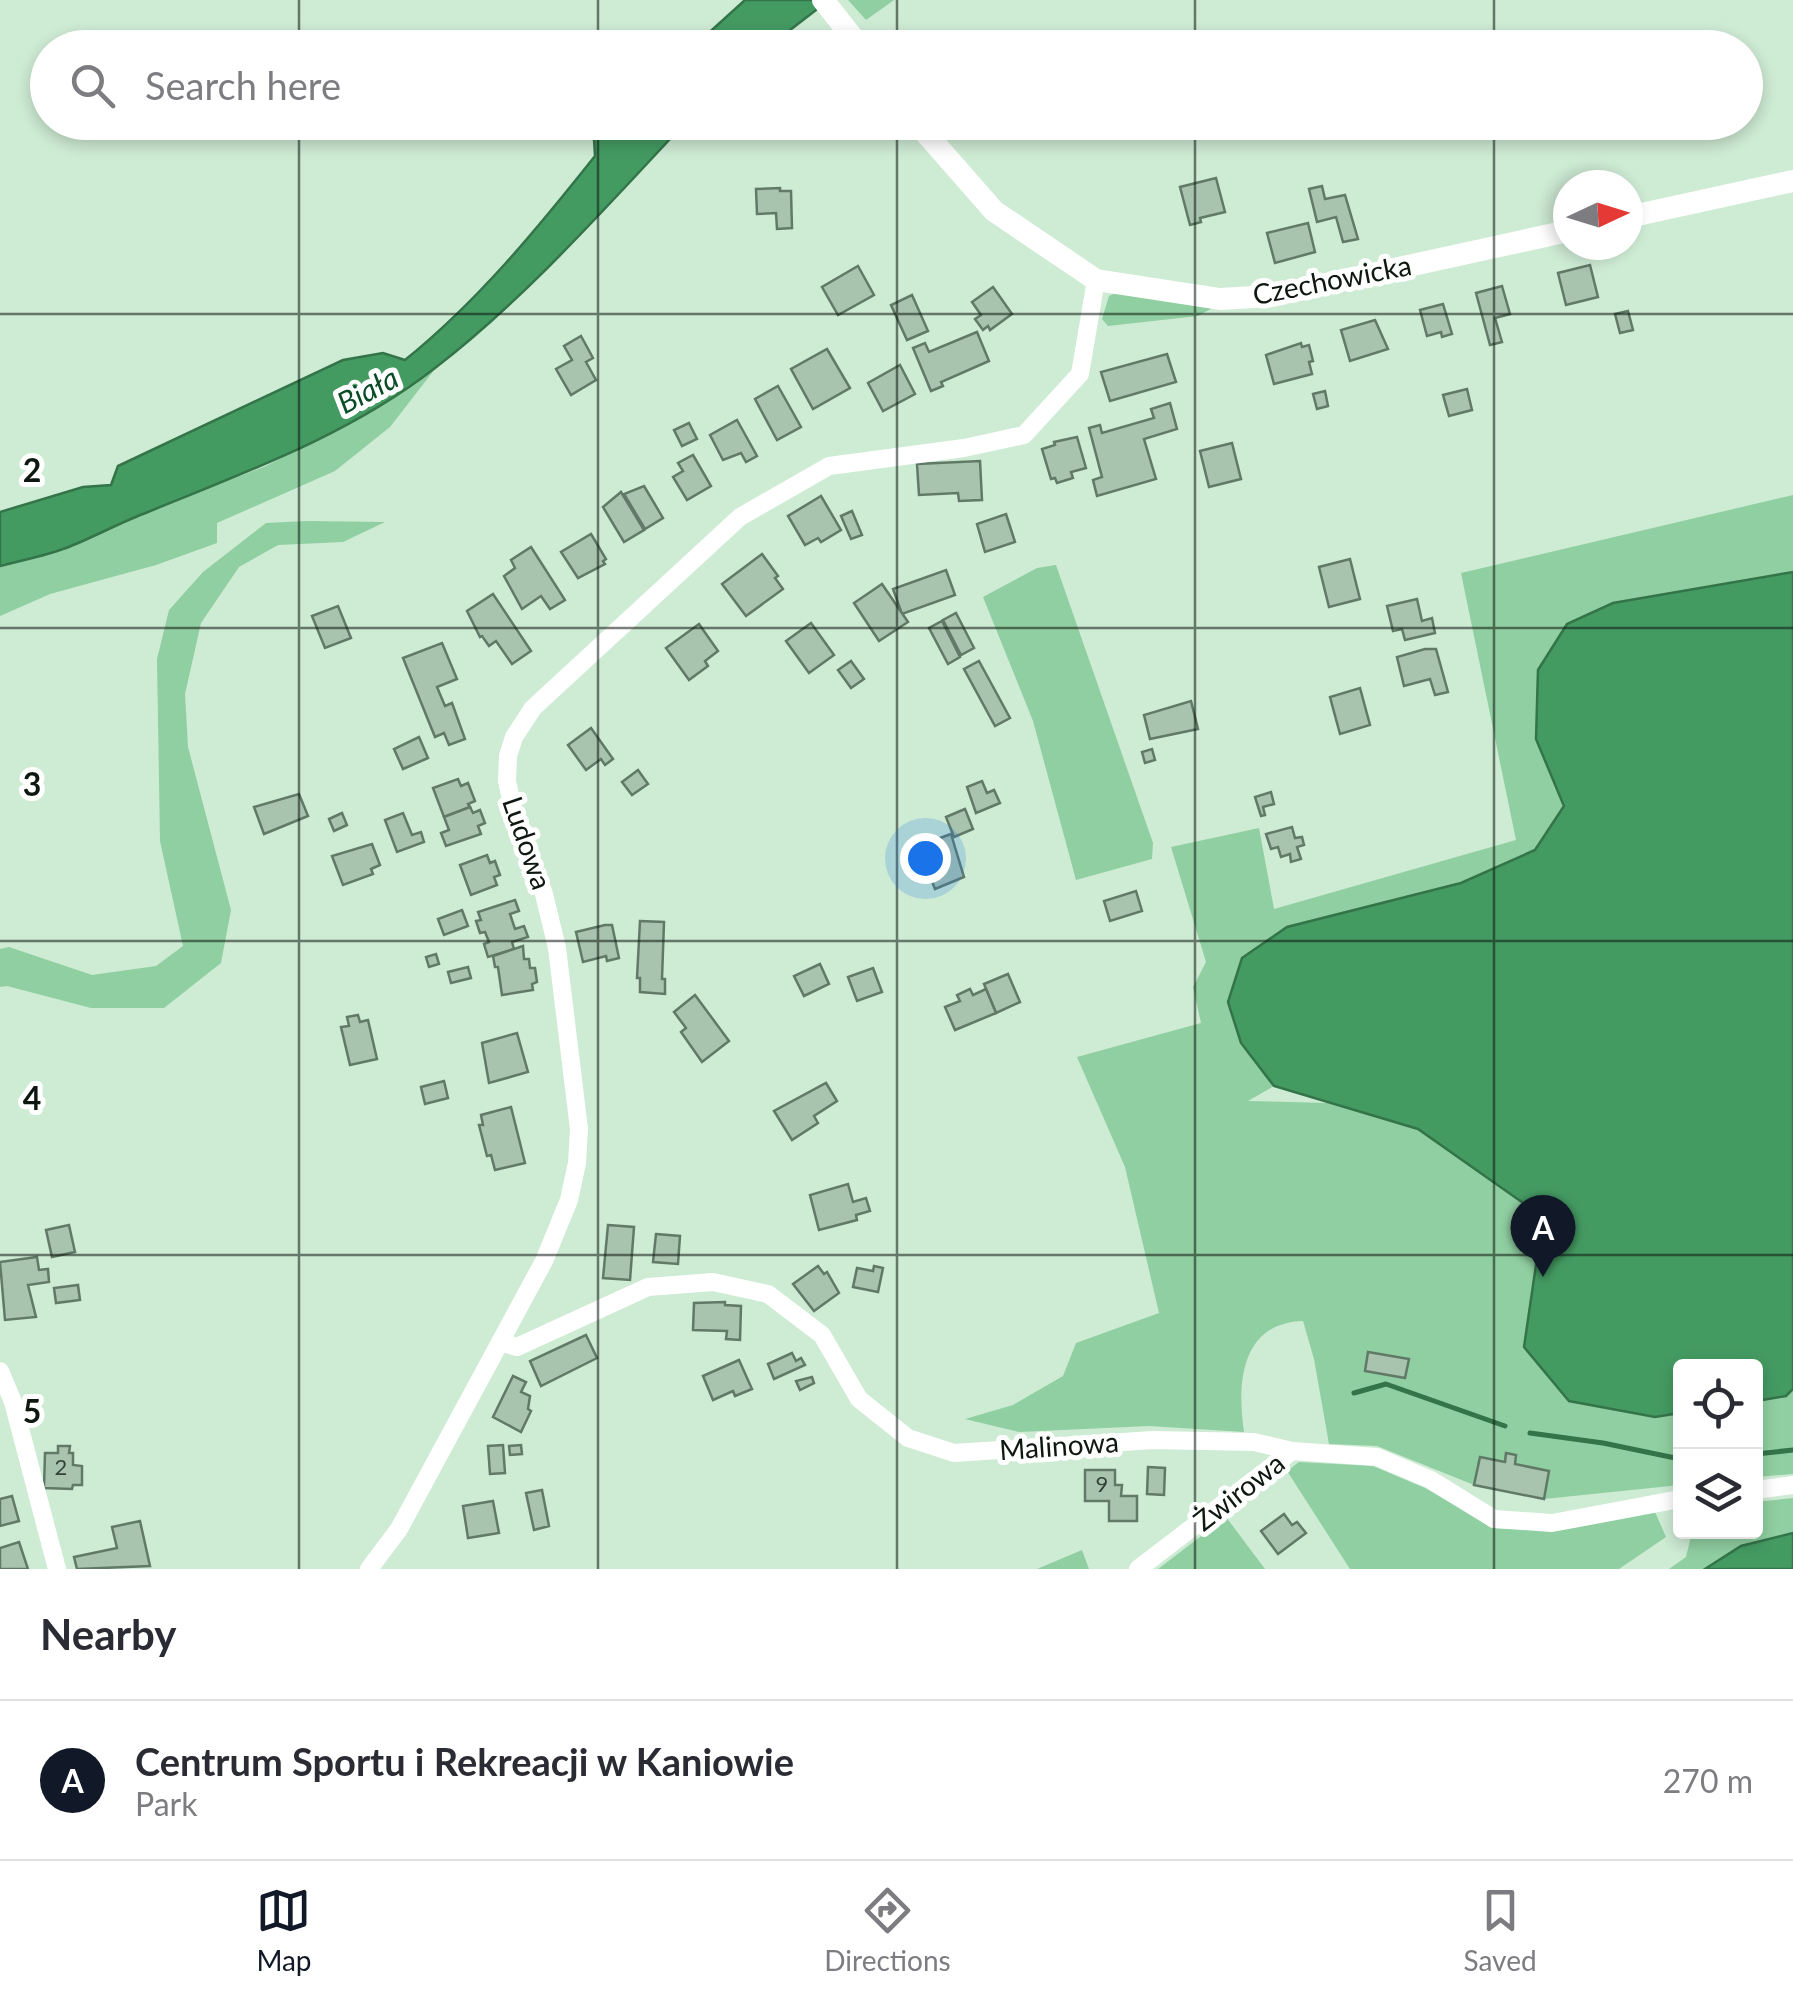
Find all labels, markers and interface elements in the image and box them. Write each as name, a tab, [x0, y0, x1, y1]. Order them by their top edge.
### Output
search box	[30, 30, 1763, 140]
icon: search	[65, 58, 120, 113]
text: Search here	[145, 62, 341, 108]
north arrow	[1553, 170, 1643, 260]
street label: Czechowicka	[1250, 247, 1414, 311]
water label: Biała	[330, 358, 404, 420]
text: 2	[23, 450, 41, 489]
text: 3	[23, 764, 41, 803]
street label: Ludowa	[496, 792, 560, 894]
your location	[900, 833, 951, 884]
text: 4	[23, 1078, 41, 1117]
pin: A	[1510, 1194, 1576, 1277]
map controls	[1673, 1359, 1763, 1539]
button: locate	[1673, 1359, 1763, 1449]
text: 5	[23, 1391, 41, 1430]
street label: Malinowa	[998, 1424, 1120, 1466]
street label: Żwirowa	[1186, 1445, 1291, 1537]
button: layers	[1673, 1449, 1763, 1539]
house number: 2	[55, 1453, 67, 1480]
house number: 9	[1096, 1470, 1108, 1497]
text: Nearby	[40, 1609, 177, 1659]
text: Centrum Sportu i Rekreacji w Kaniowie	[135, 1738, 794, 1784]
text: A	[61, 1761, 84, 1800]
text: 270 m	[1663, 1761, 1753, 1800]
text: Park	[135, 1784, 198, 1823]
tab: Map	[256, 1883, 312, 1977]
tab: Directions	[824, 1883, 951, 1977]
tab: Saved	[1463, 1883, 1537, 1977]

